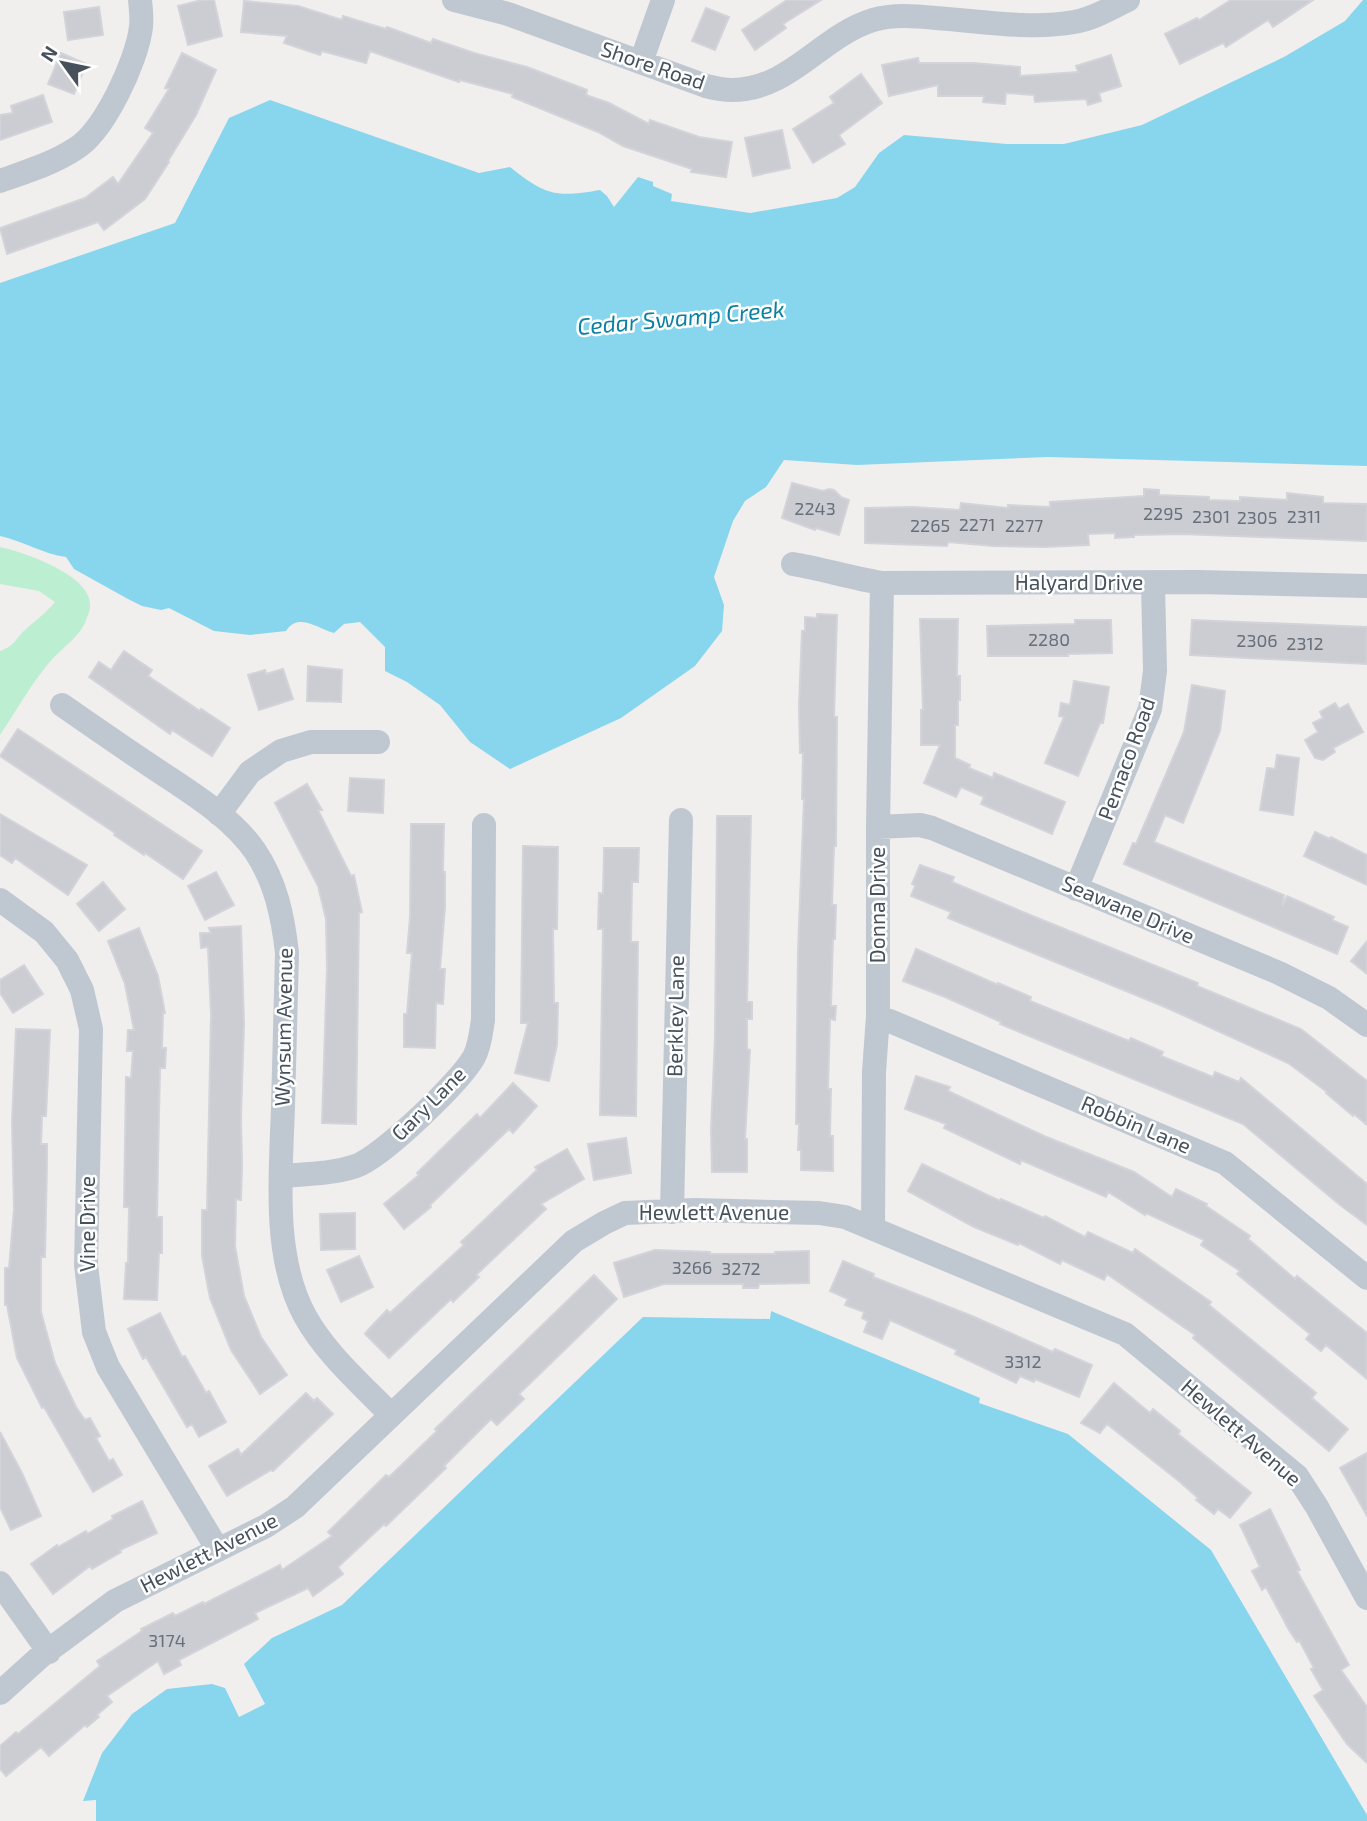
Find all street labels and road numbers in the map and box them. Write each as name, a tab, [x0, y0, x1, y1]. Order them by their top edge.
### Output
street label: Shore Road	[598, 35, 709, 94]
street label: Halyard Drive	[1015, 569, 1143, 594]
street label: Pemaco Road	[1092, 694, 1159, 823]
street label: Donna Drive	[864, 847, 889, 963]
street label: Seawane Drive	[1059, 869, 1199, 948]
street label: Wynsum Avenue	[269, 947, 296, 1107]
street label: Berkley Lane	[661, 955, 688, 1077]
street label: Gary Lane	[386, 1061, 470, 1145]
street label: Robbin Lane	[1078, 1089, 1195, 1158]
street label: Vine Drive	[74, 1176, 99, 1272]
street label: Hewlett Avenue	[639, 1199, 789, 1224]
street label: Hewlett Avenue	[1177, 1373, 1307, 1491]
street label: Hewlett Avenue	[136, 1506, 281, 1597]

